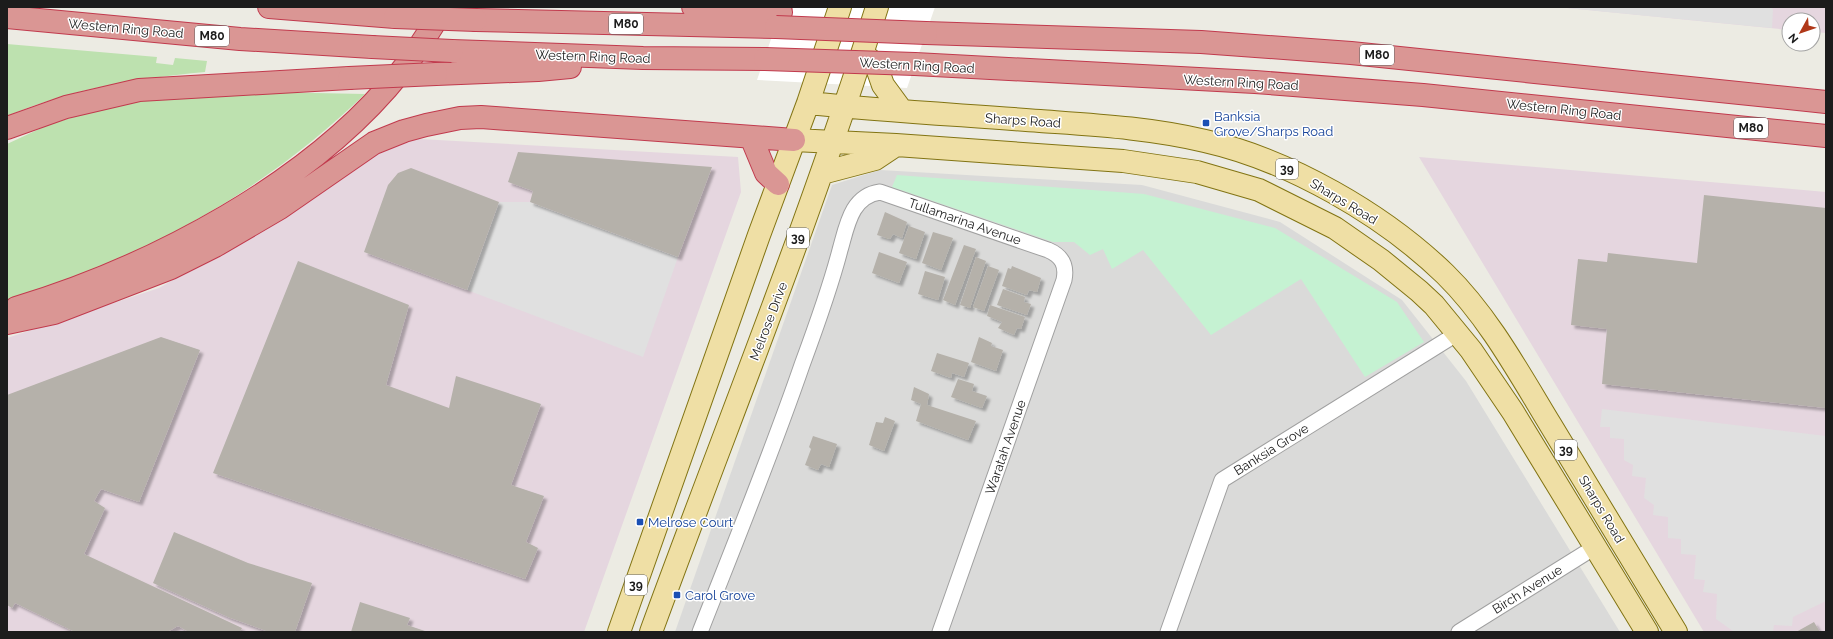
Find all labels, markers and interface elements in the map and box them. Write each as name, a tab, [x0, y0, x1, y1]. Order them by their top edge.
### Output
north arrow	[1781, 12, 1821, 52]
road number: M80	[609, 14, 643, 34]
street label: Western Ring Road	[68, 16, 184, 41]
road number: M80	[195, 26, 229, 46]
text: N	[1786, 31, 1801, 46]
road number: M80	[1360, 45, 1394, 65]
street label: Western Ring Road	[535, 47, 651, 66]
street label: Western Ring Road	[859, 55, 975, 76]
street label: Western Ring Road	[1183, 72, 1299, 93]
street label: Western Ring Road	[1506, 96, 1622, 123]
place label: Banksia Grove/Sharps Road	[1214, 109, 1333, 139]
street label: Sharps Road	[985, 110, 1061, 131]
marker: Banksia Grove/Sharps Road	[1201, 118, 1211, 128]
road number: M80	[1734, 118, 1768, 138]
road number: 39	[1276, 159, 1298, 179]
street label: Sharps Road	[1307, 175, 1380, 227]
street label: Tullamarina Avenue	[906, 195, 1024, 248]
road number: 39	[787, 228, 809, 248]
street label: Melrose Drive	[747, 280, 790, 363]
street label: Waratah Avenue	[982, 398, 1029, 496]
street label: Banksia Grove	[1231, 420, 1312, 478]
road number: 39	[1555, 440, 1577, 460]
street label: Sharps Road	[1576, 473, 1628, 546]
place label: Melrose Court	[648, 515, 734, 530]
marker: Melrose Court	[635, 517, 645, 527]
street label: Birch Avenue	[1490, 562, 1565, 617]
road number: 39	[625, 575, 647, 595]
place label: Carol Grove	[685, 588, 755, 603]
marker: Carol Grove	[672, 590, 682, 600]

